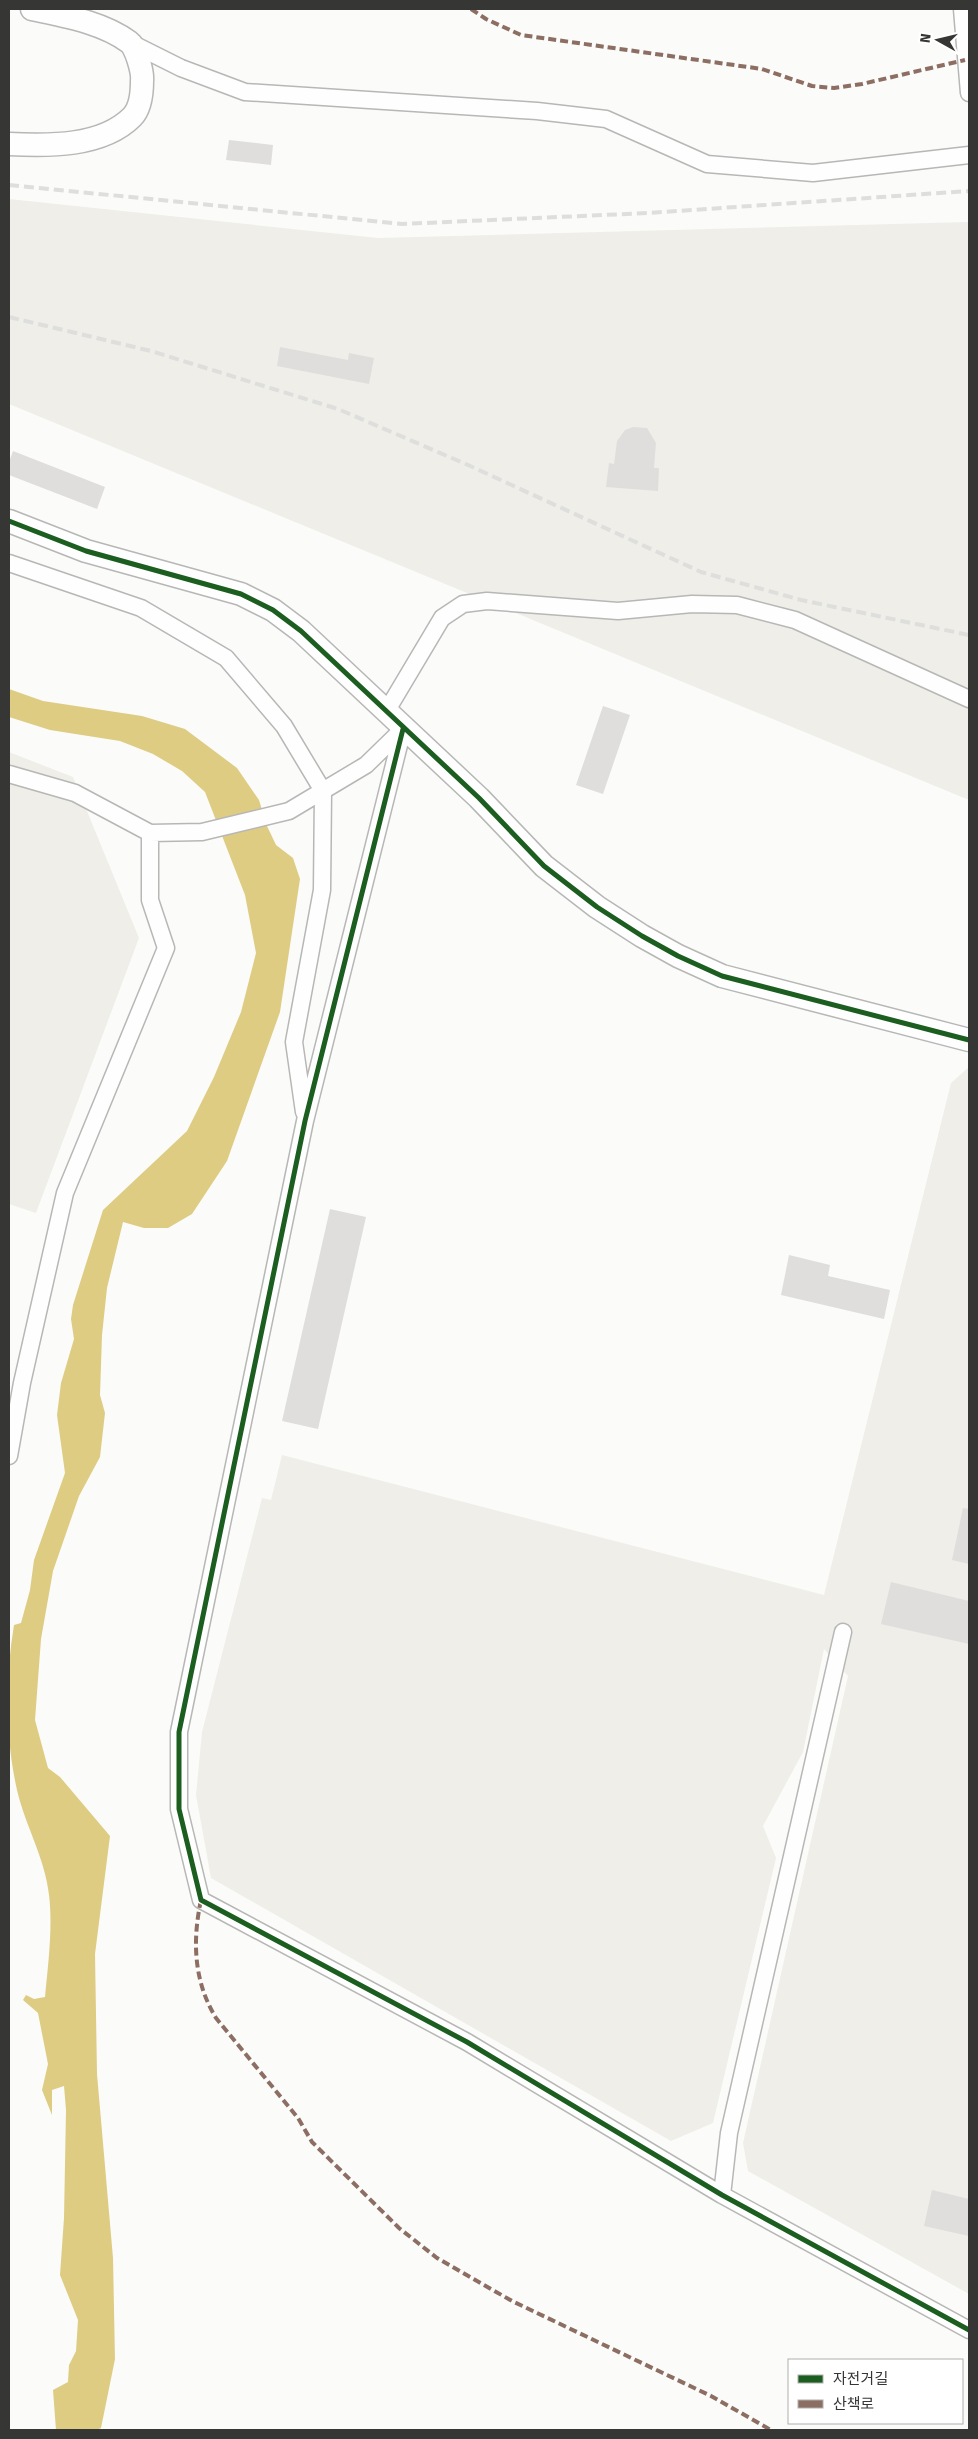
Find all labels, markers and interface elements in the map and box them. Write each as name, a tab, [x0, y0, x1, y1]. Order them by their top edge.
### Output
north arrow	[913, 15, 963, 65]
text: N	[917, 32, 935, 44]
legend	[788, 2359, 963, 2424]
text: 자전거길	[833, 2370, 888, 2388]
text: 산책로	[833, 2395, 874, 2413]

